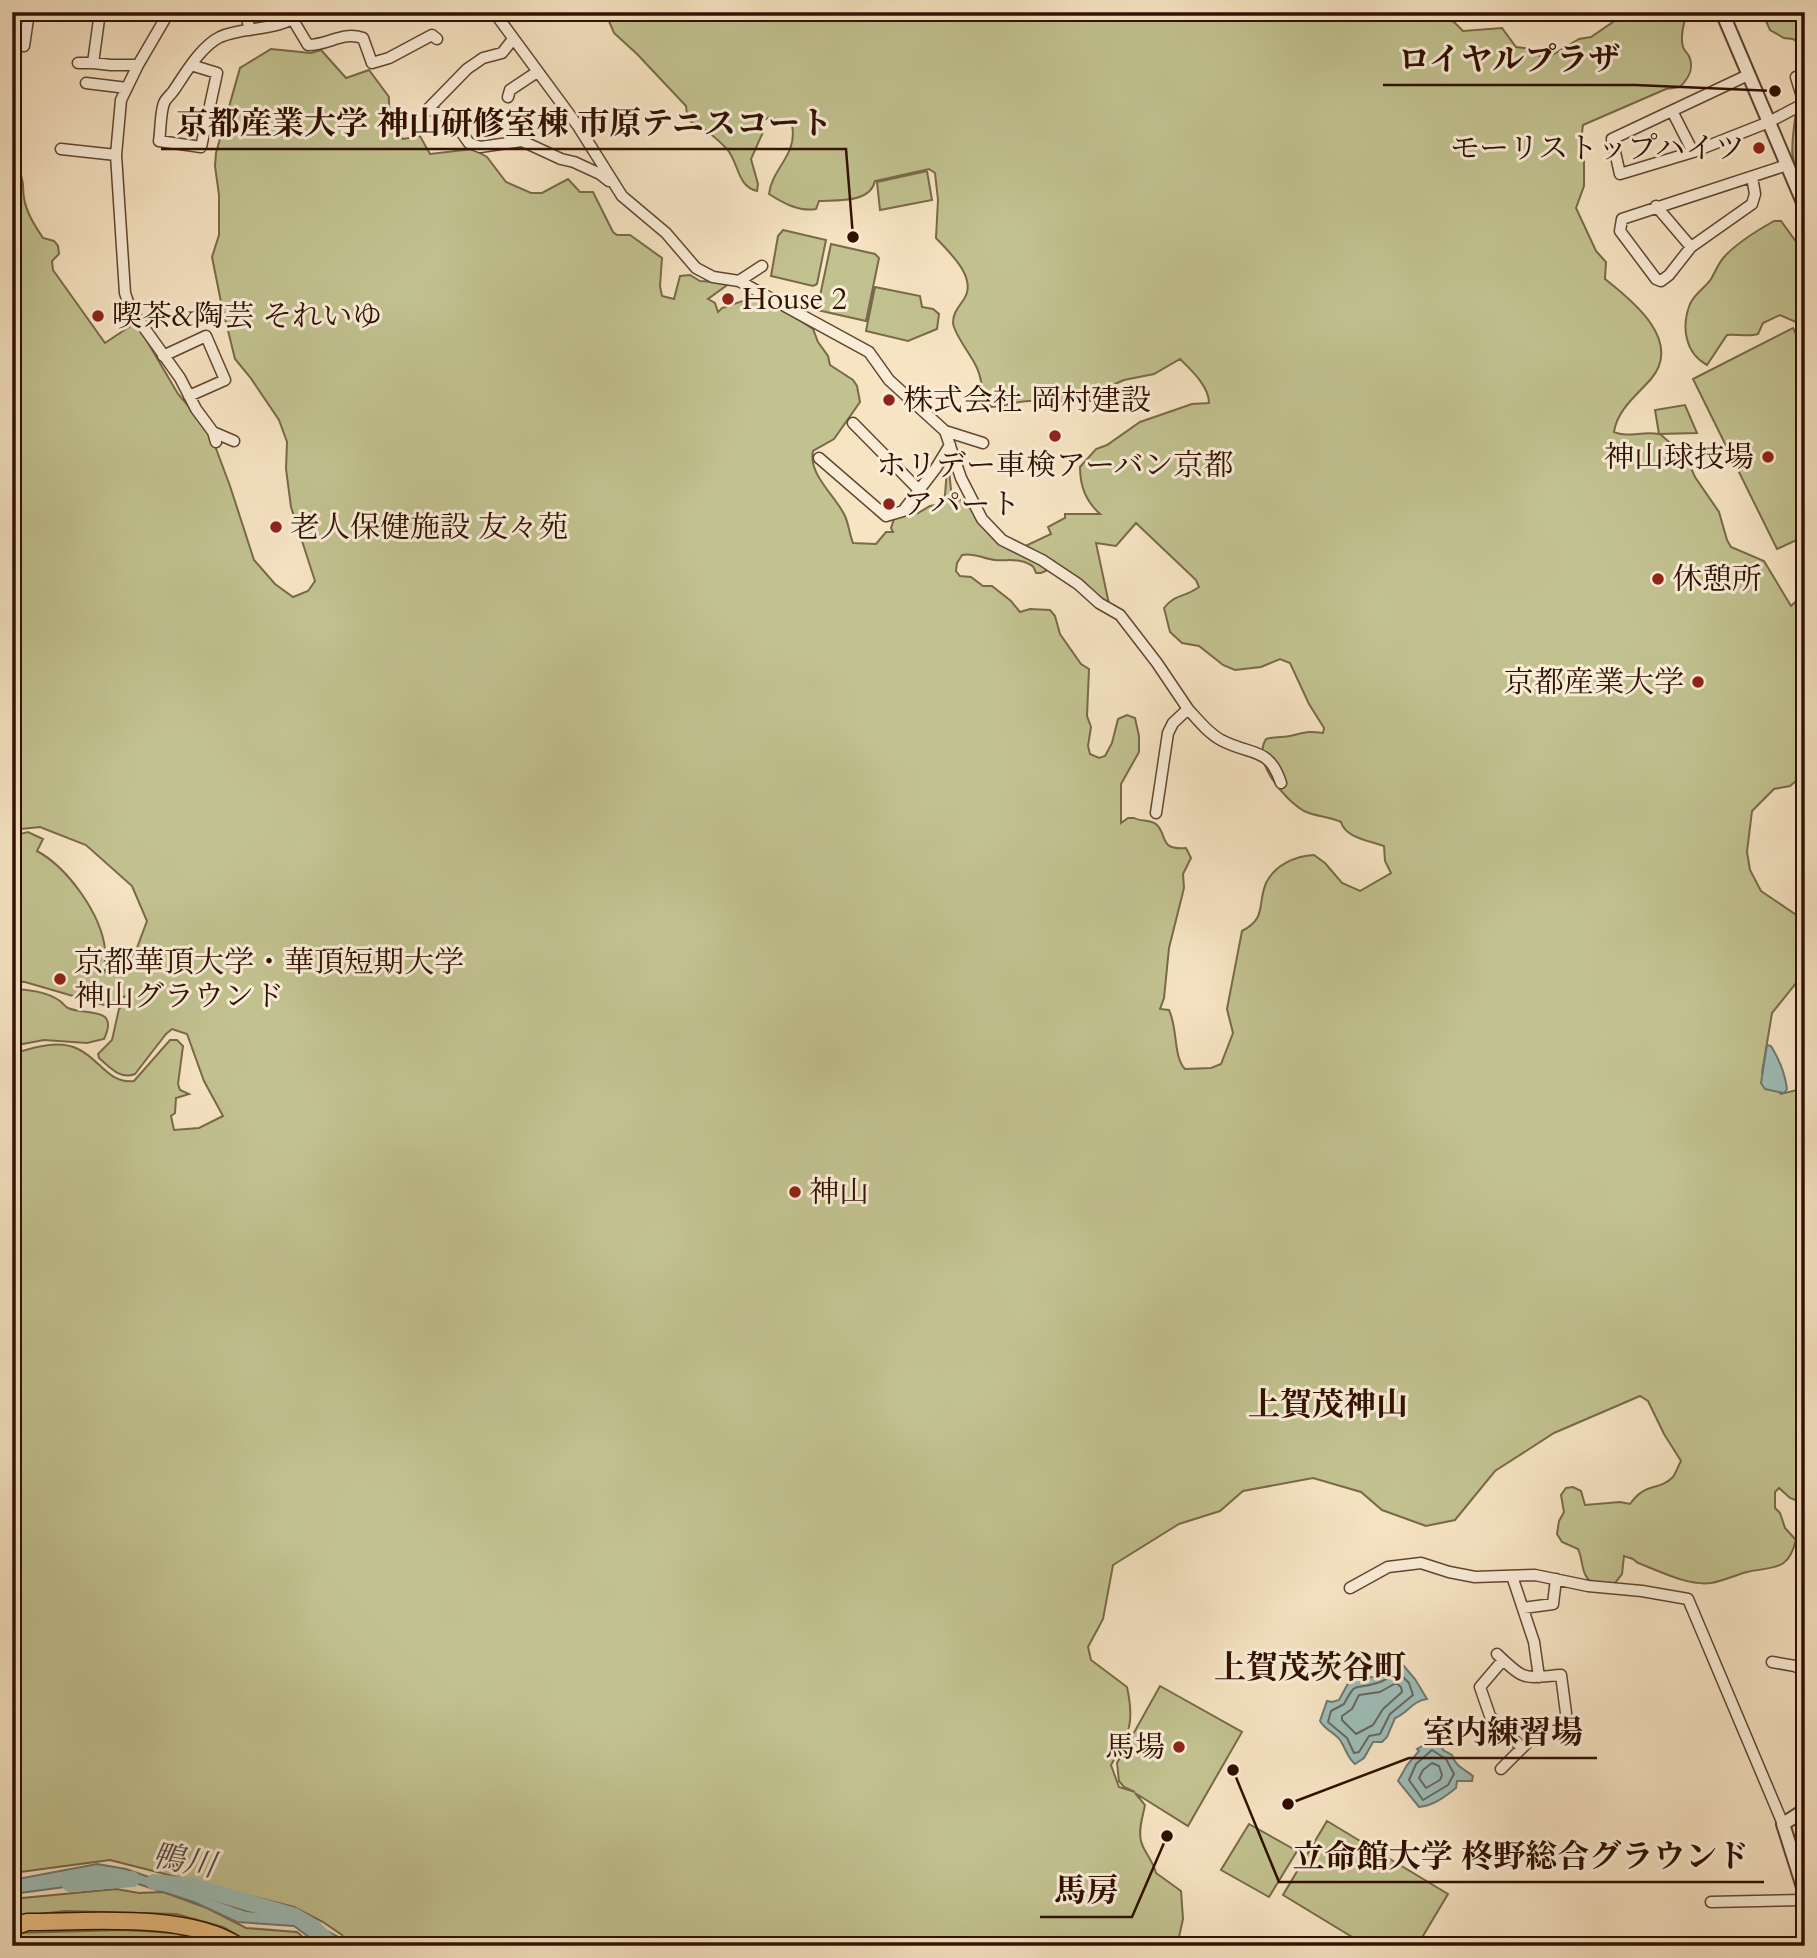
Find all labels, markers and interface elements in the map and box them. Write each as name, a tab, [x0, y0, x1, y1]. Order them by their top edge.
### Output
callout: ロイヤルプラザ	[1383, 32, 1635, 85]
text: ロイヤルプラザ	[1398, 38, 1620, 82]
callout: 京都産業大学 神山研修室棟 市原テニスコート	[161, 96, 846, 149]
text: 京都産業大学 神山研修室棟 市原テニスコート	[176, 102, 832, 146]
place label: モーリストップハイツ	[1450, 128, 1745, 169]
marker: モーリストップハイツ	[1751, 140, 1767, 156]
place label: House 2	[742, 279, 847, 320]
marker: House 2	[720, 291, 736, 307]
place label: 喫茶&陶芸 それいゆ	[112, 296, 382, 337]
marker: 喫茶&陶芸 それいゆ	[90, 308, 106, 324]
place label: 株式会社 岡村建設	[903, 380, 1151, 421]
marker: 株式会社 岡村建設	[881, 392, 897, 408]
marker: ホリデー車検アーバン京都	[1047, 428, 1063, 444]
place label: 神山球技場	[1604, 437, 1754, 478]
place label: ホリデー車検アーバン京都	[877, 445, 1234, 486]
marker: 神山球技場	[1760, 449, 1776, 465]
place label: アパート	[903, 484, 1021, 525]
marker: アパート	[881, 496, 897, 512]
place label: 老人保健施設 友々苑	[290, 507, 568, 548]
marker: 老人保健施設 友々苑	[268, 519, 284, 535]
place label: 休憩所	[1672, 559, 1762, 600]
marker: 休憩所	[1650, 571, 1666, 587]
place label: 京都産業大学	[1504, 662, 1684, 703]
marker: 京都産業大学	[1690, 674, 1706, 690]
place label: 京都華頂大学・華頂短期大学 神山グラウンド	[74, 942, 464, 1017]
marker: 京都華頂大学・華頂短期大学 神山グラウンド	[52, 971, 68, 987]
place label: 神山	[809, 1172, 869, 1213]
marker: 神山	[787, 1184, 803, 1200]
district label: 上賀茂神山	[1248, 1383, 1408, 1427]
district label: 上賀茂茨谷町	[1214, 1646, 1406, 1690]
callout: 室内練習場	[1409, 1705, 1597, 1758]
text: 室内練習場	[1423, 1711, 1583, 1755]
place label: 馬場	[1105, 1727, 1165, 1768]
marker: 馬場	[1171, 1739, 1187, 1755]
callout: 立命館大学 柊野総合グラウンド	[1279, 1829, 1764, 1882]
water label: 鴨川	[148, 1834, 222, 1889]
text: 立命館大学 柊野総合グラウンド	[1293, 1835, 1749, 1879]
callout: 馬房	[1040, 1864, 1132, 1917]
text: 馬房	[1054, 1869, 1118, 1913]

